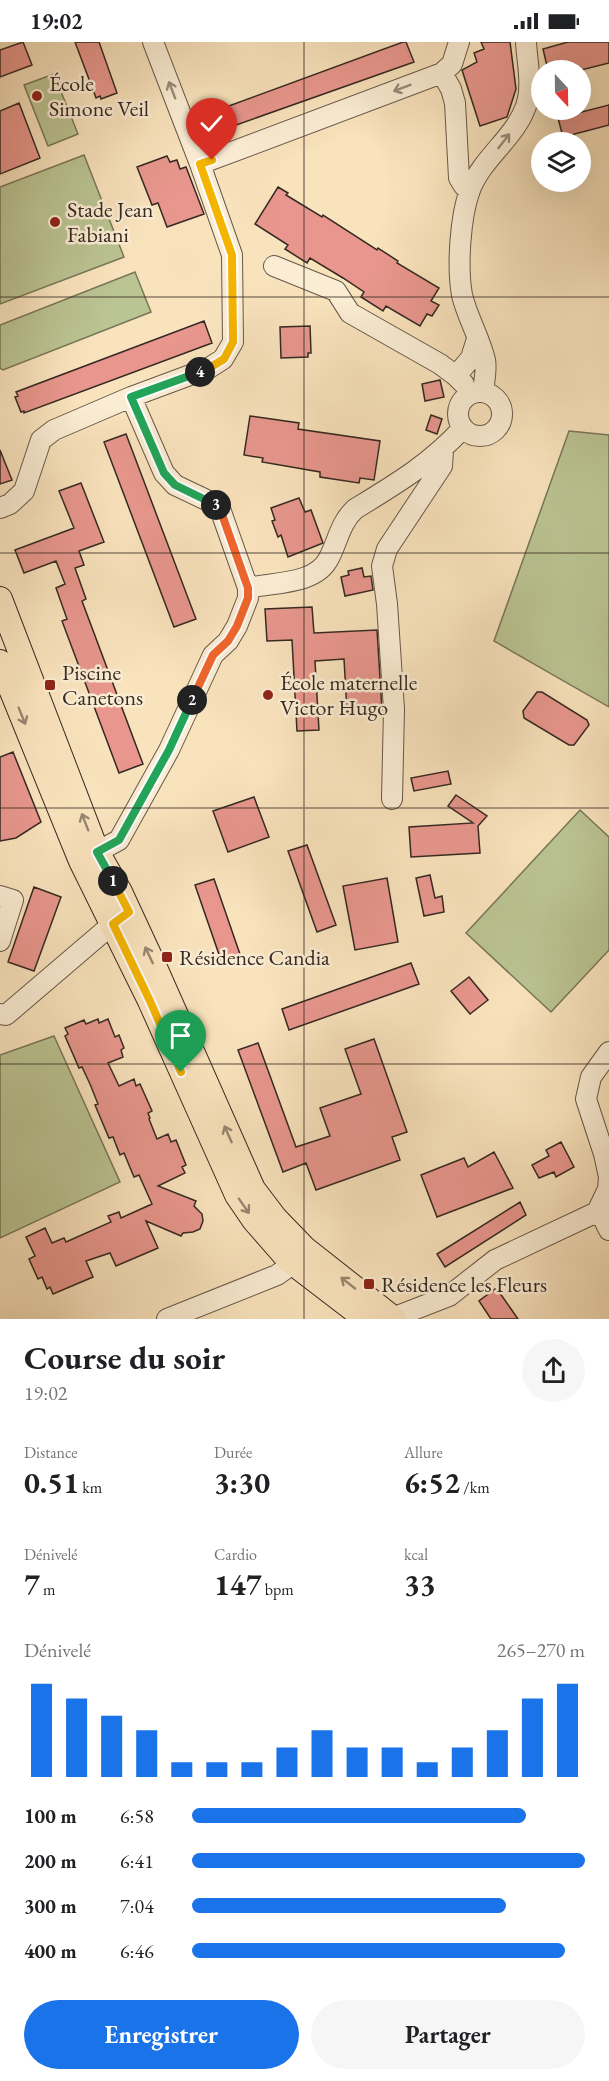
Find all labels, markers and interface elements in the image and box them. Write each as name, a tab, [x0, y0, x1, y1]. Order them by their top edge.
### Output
text: 19:02	[30, 7, 83, 36]
north arrow	[531, 60, 591, 120]
map controls	[531, 60, 591, 192]
place label: École Simone Veil	[49, 69, 149, 123]
one-way arrow	[165, 81, 176, 100]
one-way arrow	[393, 84, 412, 95]
marker: École Simone Veil	[30, 89, 44, 103]
pin	[186, 98, 237, 160]
icon: check	[195, 107, 228, 140]
button: layers	[531, 132, 591, 192]
one-way arrow	[497, 133, 510, 149]
place label: Stade Jean Fabiani	[67, 195, 154, 249]
marker: Stade Jean Fabiani	[48, 215, 62, 229]
pin: 4	[185, 357, 215, 387]
text: 4	[196, 361, 204, 382]
pin: 3	[201, 490, 231, 520]
text: 3	[212, 494, 220, 515]
place label: Piscine Canetons	[62, 658, 143, 712]
place label: École maternelle Victor Hugo	[280, 668, 418, 722]
marker: Piscine Canetons	[43, 678, 57, 692]
pin: 2	[177, 685, 207, 715]
marker: École maternelle Victor Hugo	[261, 688, 275, 702]
text: 2	[188, 689, 196, 710]
one-way arrow	[17, 706, 28, 725]
one-way arrow	[79, 814, 90, 832]
pin: 1	[98, 866, 128, 896]
text: 1	[109, 870, 117, 891]
place label: Résidence Candia	[179, 943, 330, 972]
one-way arrow	[143, 947, 155, 965]
marker: Résidence Candia	[160, 950, 174, 964]
pin	[155, 1010, 206, 1072]
icon: arrive	[164, 1019, 197, 1052]
one-way arrow	[222, 1125, 233, 1144]
one-way arrow	[238, 1197, 250, 1213]
place label: Résidence les Fleurs	[381, 1270, 547, 1299]
one-way arrow	[340, 1276, 356, 1289]
marker: Résidence les Fleurs	[362, 1277, 376, 1291]
text: Course du soir	[24, 1336, 225, 1379]
button: share	[522, 1339, 585, 1402]
text: 19:02	[24, 1380, 67, 1406]
text: Distance	[24, 1442, 77, 1463]
text: Durée	[214, 1442, 252, 1463]
text: Allure	[404, 1442, 443, 1463]
text: 0.51	[24, 1463, 79, 1502]
text: 3:30	[214, 1463, 270, 1502]
text: 6:52	[404, 1463, 460, 1502]
text: km	[79, 1477, 102, 1498]
text: /km	[460, 1477, 490, 1498]
text: Dénivelé	[24, 1544, 78, 1565]
text: Cardio	[214, 1544, 257, 1565]
text: kcal	[404, 1544, 428, 1565]
text: 7	[24, 1565, 40, 1604]
text: 147	[214, 1565, 262, 1604]
text: 33	[404, 1565, 436, 1604]
text: m	[40, 1579, 56, 1600]
text: bpm	[262, 1579, 294, 1600]
text: Dénivelé	[24, 1637, 91, 1663]
text: 265–270 m	[497, 1637, 585, 1663]
text: 100 m	[24, 1803, 77, 1829]
text: 6:58	[120, 1803, 154, 1829]
text: 200 m	[24, 1848, 77, 1874]
text: 6:41	[120, 1848, 154, 1874]
text: 300 m	[24, 1893, 77, 1919]
text: 7:04	[120, 1893, 154, 1919]
text: 400 m	[24, 1938, 77, 1964]
text: 6:46	[120, 1938, 154, 1964]
button: Enregistrer	[24, 2000, 299, 2069]
button: Partager	[311, 2000, 585, 2069]

